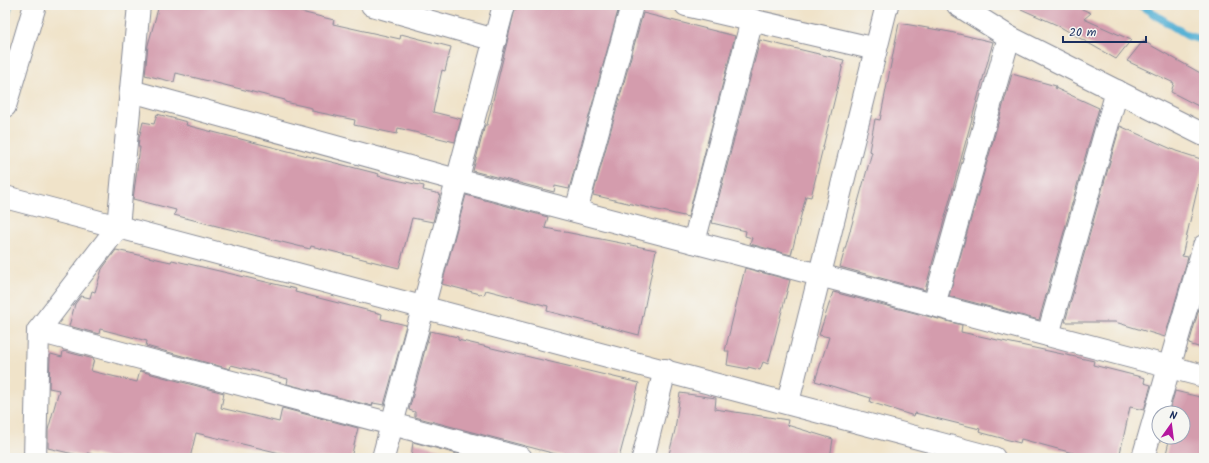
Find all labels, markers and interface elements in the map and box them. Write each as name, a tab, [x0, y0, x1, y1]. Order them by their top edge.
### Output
scale bar	[1063, 18, 1146, 44]
text: 20 m	[1069, 23, 1097, 42]
north arrow	[1151, 405, 1191, 445]
text: N	[1168, 407, 1179, 426]

